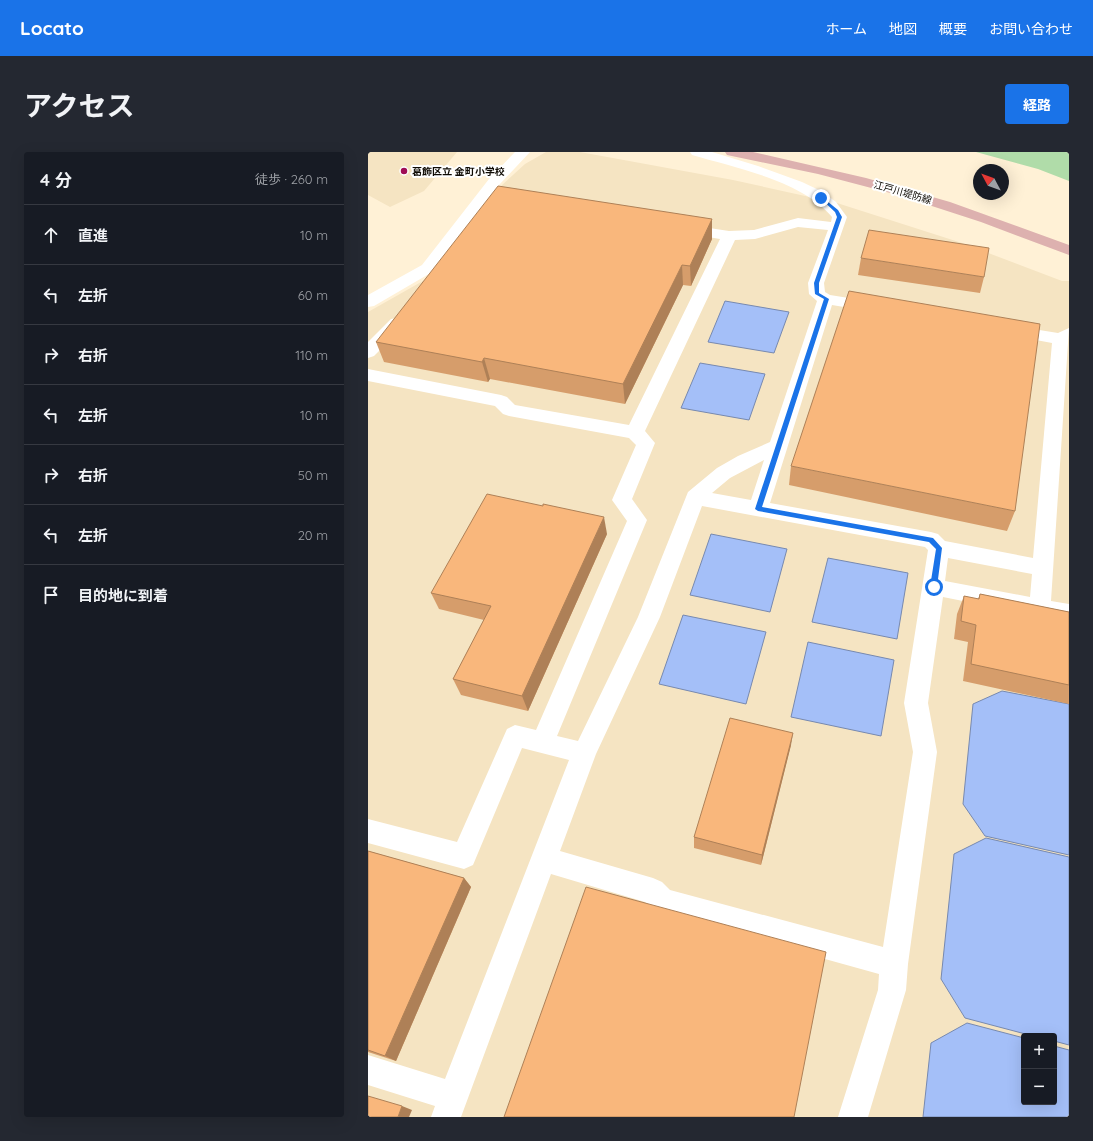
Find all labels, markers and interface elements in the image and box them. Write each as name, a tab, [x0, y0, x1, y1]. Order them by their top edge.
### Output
text: Locato	[20, 16, 84, 40]
text: ホーム	[825, 20, 867, 38]
text: 地図	[889, 20, 917, 38]
text: 概要	[939, 20, 967, 38]
text: お問い合わせ	[989, 20, 1073, 38]
button: 経路	[1005, 84, 1069, 124]
text: アクセス	[24, 88, 135, 123]
north arrow	[973, 164, 1009, 200]
place label: 葛飾区立 金町小学校	[412, 165, 505, 178]
marker: 葛飾区立 金町小学校	[399, 166, 409, 176]
text: 4 分	[40, 169, 72, 190]
text: 徒歩 · 260 m	[255, 171, 328, 187]
street label: 江戸川堤防線	[872, 178, 933, 207]
route end	[812, 189, 830, 207]
icon: ahead	[40, 224, 62, 246]
text: 直進	[78, 226, 108, 245]
text: 10 m	[300, 227, 328, 243]
icon: left	[40, 284, 62, 306]
text: 左折	[78, 286, 108, 305]
text: 60 m	[298, 287, 328, 303]
icon: right	[40, 344, 62, 366]
text: 右折	[78, 346, 108, 365]
text: 110 m	[295, 347, 328, 363]
icon: left	[40, 404, 62, 426]
text: 左折	[78, 406, 108, 425]
text: 10 m	[300, 407, 328, 423]
icon: right	[40, 464, 62, 486]
text: 右折	[78, 466, 108, 485]
text: 50 m	[298, 467, 328, 483]
icon: left	[40, 524, 62, 546]
text: 左折	[78, 526, 108, 545]
text: 20 m	[298, 527, 328, 543]
route start	[925, 578, 943, 596]
icon: arrive	[40, 584, 62, 606]
text: 目的地に到着	[78, 586, 168, 605]
map controls	[1021, 1033, 1057, 1105]
button: +	[1021, 1033, 1057, 1069]
button: −	[1021, 1069, 1057, 1105]

